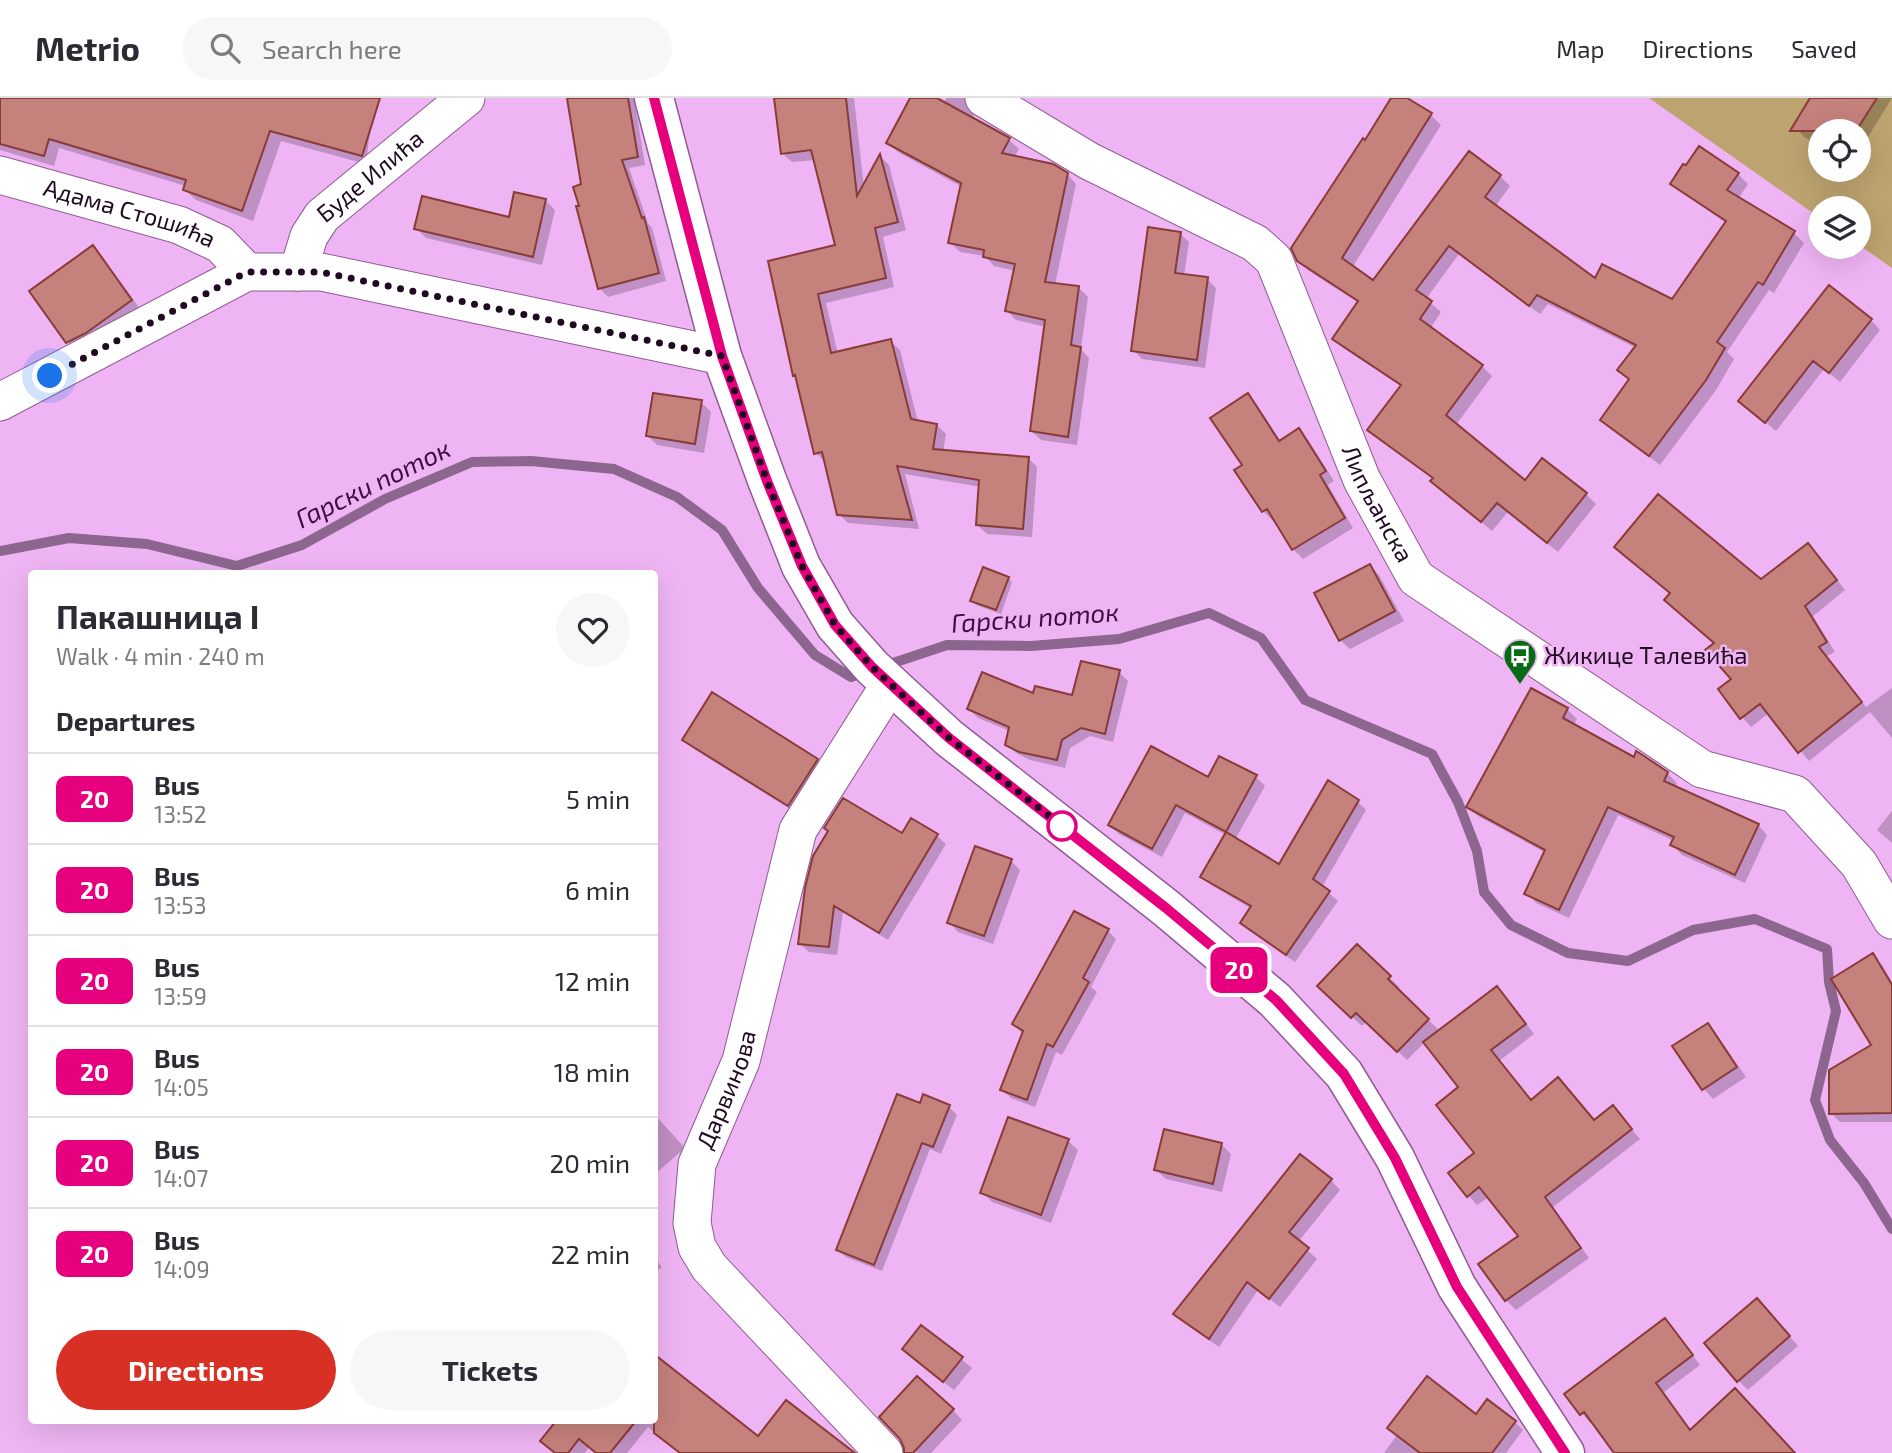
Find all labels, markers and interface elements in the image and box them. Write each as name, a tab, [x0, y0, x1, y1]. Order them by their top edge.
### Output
search box	[182, 17, 672, 80]
text: Metrio	[35, 28, 140, 68]
icon: search	[206, 29, 244, 67]
text: Search here	[262, 33, 402, 64]
text: Map	[1556, 34, 1604, 63]
text: Directions	[1642, 34, 1753, 63]
text: Saved	[1791, 34, 1857, 63]
map controls	[1808, 119, 1871, 259]
button: locate	[1808, 119, 1871, 182]
street label: Буде Илића	[310, 123, 429, 228]
street label: Адама Стошића	[41, 172, 221, 253]
button: layers	[1808, 196, 1871, 259]
your location	[32, 358, 67, 393]
water label: Гарски поток	[290, 432, 455, 533]
street label: Липљанска	[1337, 441, 1420, 567]
button: heart	[556, 593, 630, 667]
water label: Гарски поток	[950, 595, 1120, 638]
text: Пакашница I	[56, 596, 259, 636]
bus stop icon: Жикице Талевића	[1501, 637, 1539, 686]
place label: Жикице Талевића	[1544, 640, 1748, 669]
text: Walk · 4 min · 240 m	[56, 642, 265, 670]
text: Departures	[56, 705, 195, 736]
text: Bus	[154, 769, 200, 800]
text: 5 min	[566, 783, 630, 814]
text: 20	[80, 784, 109, 813]
text: 13:52	[154, 800, 207, 828]
unlabelled marker	[1047, 811, 1077, 841]
text: Bus	[154, 860, 200, 891]
text: 6 min	[565, 874, 630, 905]
text: 20	[80, 875, 109, 904]
text: 13:53	[154, 891, 207, 919]
line badge: 20	[1208, 947, 1270, 993]
text: Bus	[154, 951, 200, 982]
text: 20	[1224, 955, 1254, 984]
text: 12 min	[555, 965, 630, 996]
text: 20	[80, 966, 109, 995]
text: 13:59	[154, 982, 207, 1010]
street label: Дарвинова	[689, 1027, 761, 1153]
text: Bus	[154, 1042, 200, 1073]
text: 18 min	[554, 1056, 630, 1087]
text: 20	[80, 1057, 109, 1086]
text: 14:05	[154, 1073, 209, 1101]
text: Bus	[154, 1133, 200, 1164]
text: 20 min	[550, 1147, 630, 1178]
text: 20	[80, 1148, 109, 1177]
text: 14:07	[154, 1164, 208, 1192]
text: Bus	[154, 1224, 200, 1255]
text: 22 min	[551, 1238, 630, 1269]
text: 20	[80, 1239, 109, 1268]
text: 14:09	[154, 1255, 210, 1283]
button: Directions	[56, 1330, 336, 1410]
button: Tickets	[350, 1330, 630, 1410]

